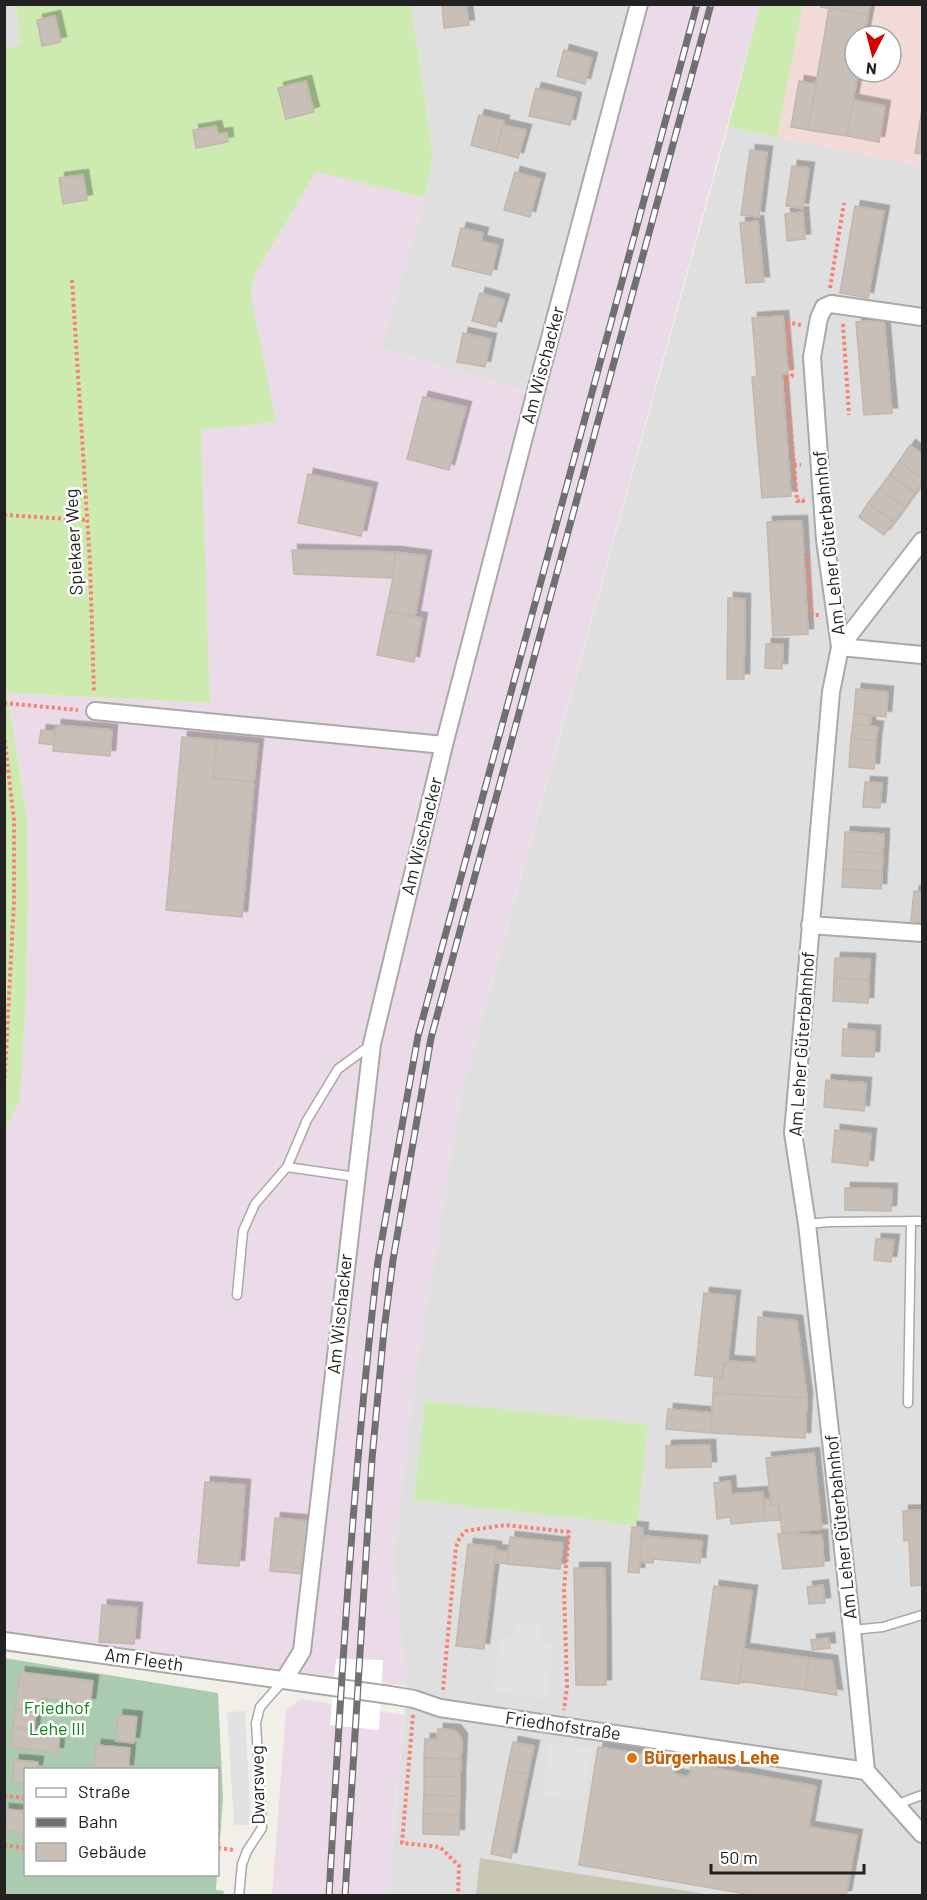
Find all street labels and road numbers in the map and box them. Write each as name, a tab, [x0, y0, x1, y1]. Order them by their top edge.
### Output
street label: Am Wischacker	[516, 303, 568, 426]
street label: Am Leher Güterbahnhof	[807, 450, 849, 637]
street label: Spiekaer Weg	[59, 488, 87, 596]
street label: Am Wischacker	[396, 774, 446, 897]
street label: Am Leher Güterbahnhof	[784, 950, 818, 1137]
street label: Am Wischacker	[322, 1252, 356, 1375]
street label: Am Leher Güterbahnhof	[819, 1434, 861, 1621]
street label: Am Fleeth	[103, 1643, 185, 1675]
street label: Friedhofstraße	[504, 1706, 622, 1744]
street label: Dwarsweg	[245, 1745, 269, 1825]

